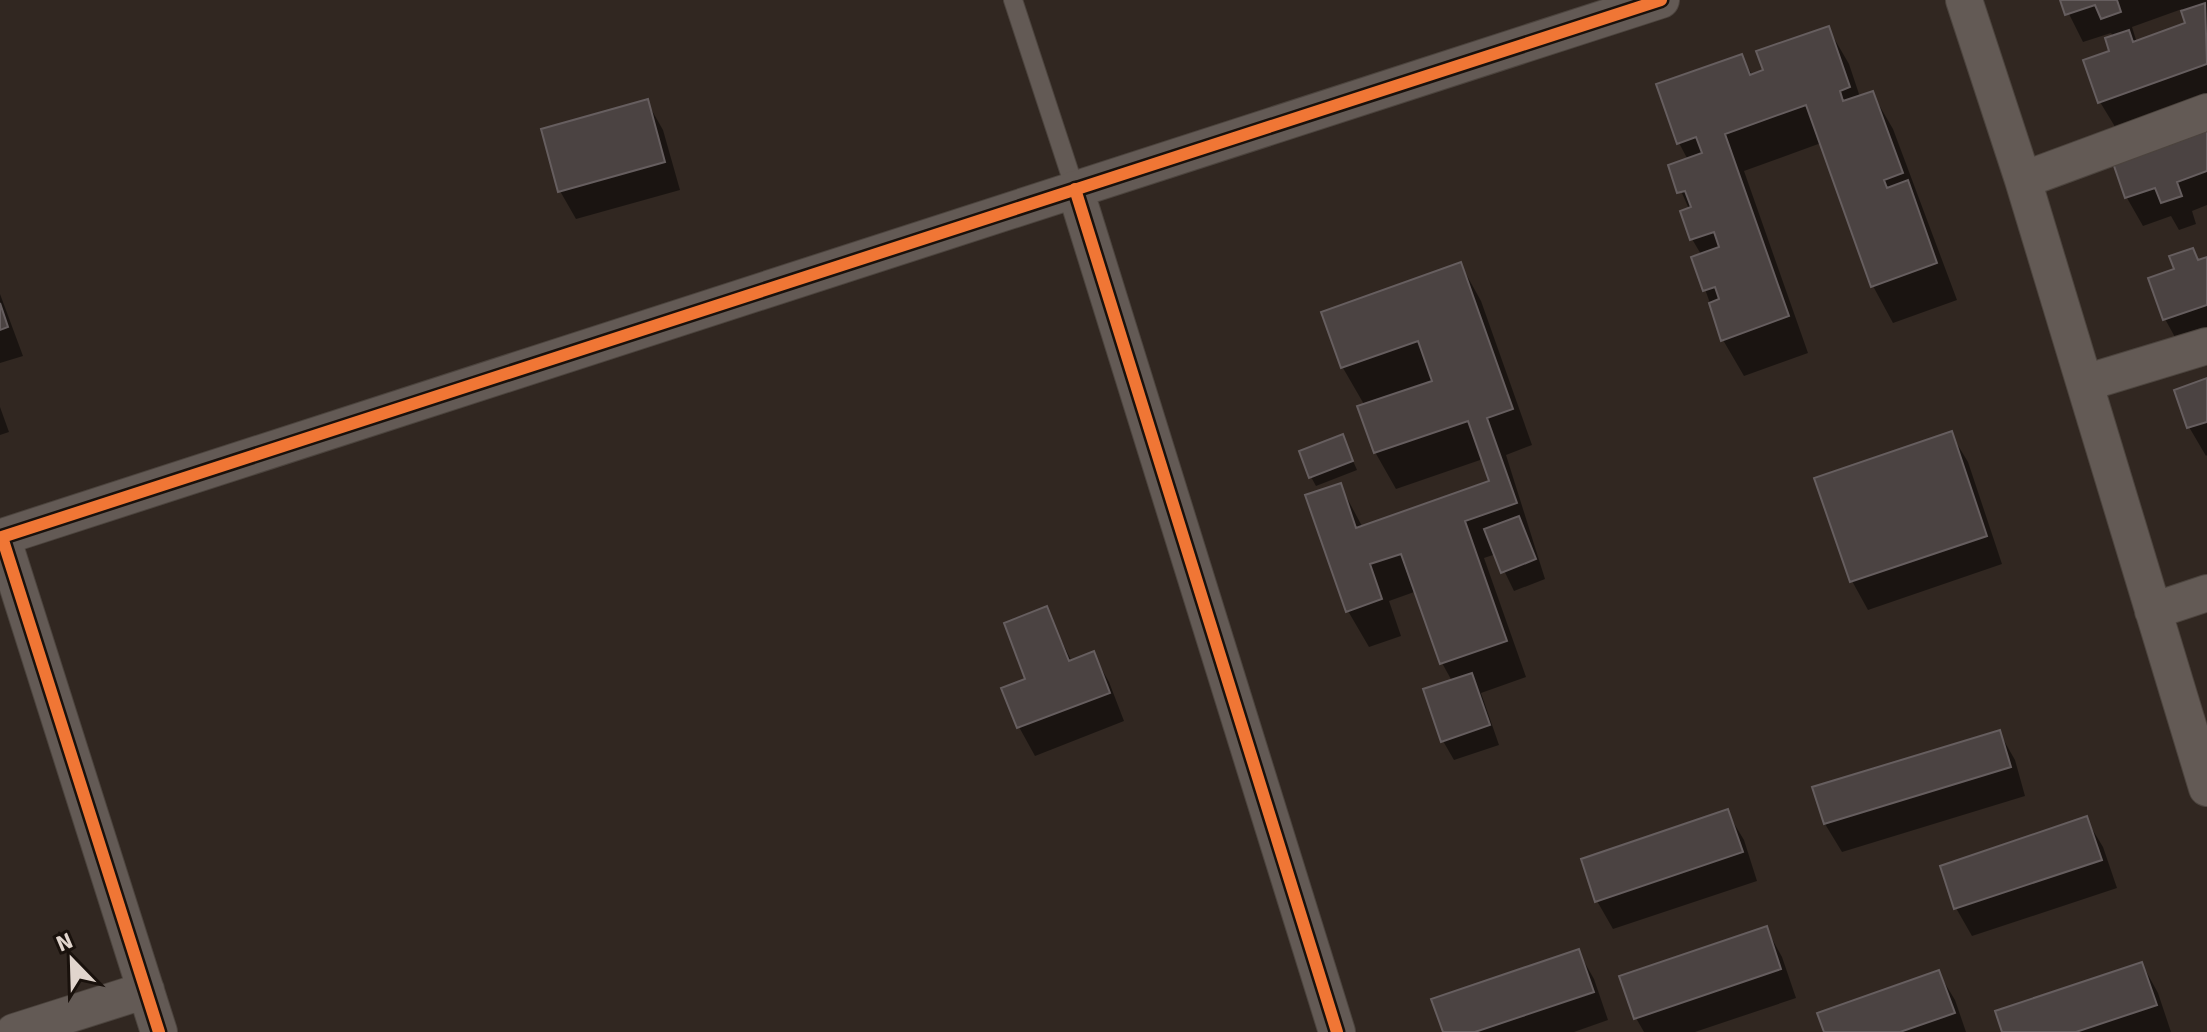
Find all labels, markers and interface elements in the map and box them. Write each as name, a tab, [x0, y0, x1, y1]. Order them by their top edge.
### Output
north arrow	[32, 920, 112, 1000]
text: N	[52, 927, 77, 957]

